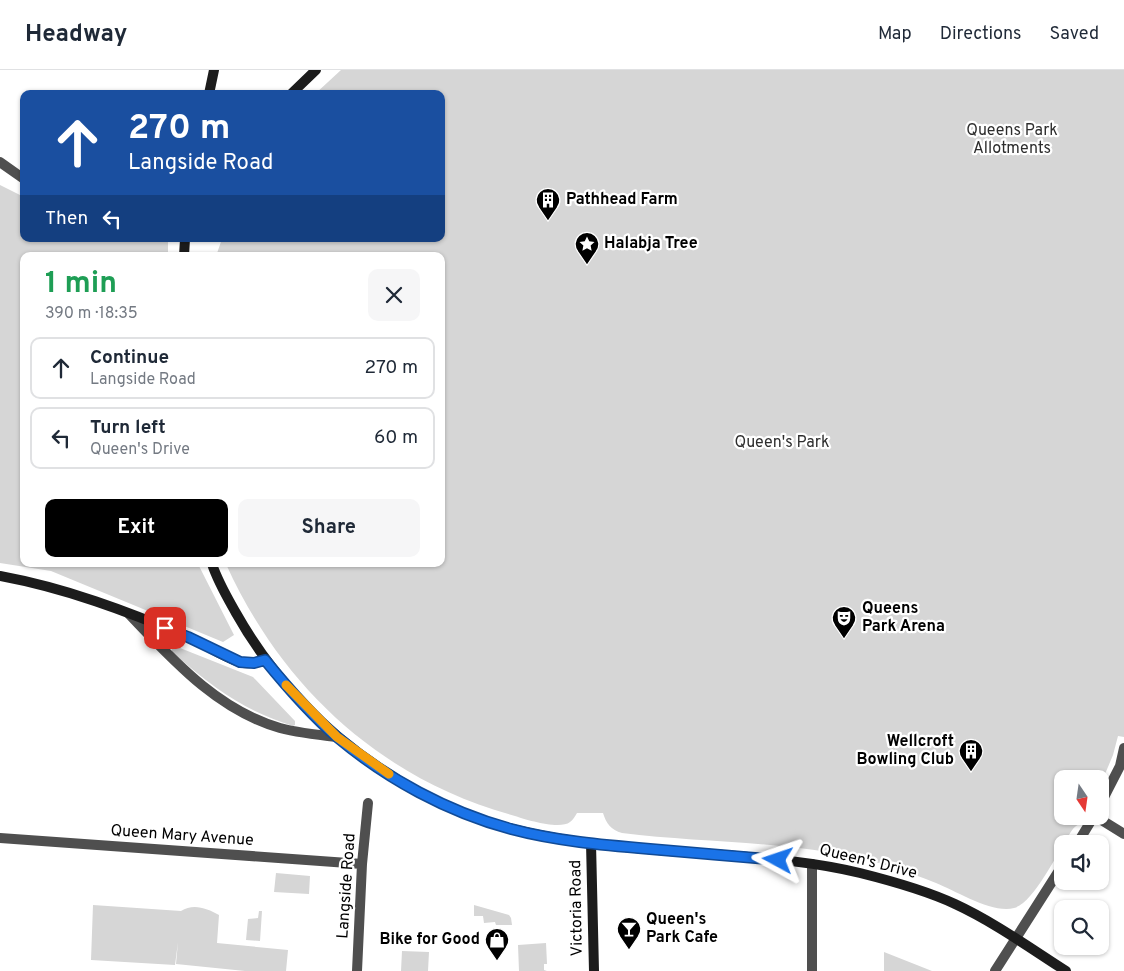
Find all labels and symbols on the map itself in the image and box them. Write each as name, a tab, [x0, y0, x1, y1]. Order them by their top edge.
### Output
park label: Queens Park Allotments	[966, 121, 1058, 159]
building icon: Pathhead Farm	[535, 187, 561, 221]
place label: Pathhead Farm	[566, 190, 678, 210]
place icon: Halabja Tree	[574, 231, 600, 265]
place label: Halabja Tree	[604, 234, 698, 254]
park label: Queen's Park	[735, 433, 830, 453]
place label: Queens Park Arena	[862, 599, 945, 637]
theatre icon: Queens Park Arena	[831, 605, 857, 639]
pin	[144, 607, 186, 649]
place label: Wellcroft Bowling Club	[856, 732, 954, 770]
building icon: Wellcroft Bowling Club	[958, 738, 984, 772]
north arrow	[1054, 770, 1109, 825]
street label: Queen Mary Avenue	[110, 821, 254, 851]
street label: Langside Road	[333, 833, 361, 939]
position arrow	[751, 833, 803, 885]
street label: Queen's Drive	[817, 840, 919, 884]
street label: Victoria Road	[566, 860, 588, 956]
place label: Queen's Park Cafe	[646, 910, 718, 948]
bar icon: Queen's Park Cafe	[616, 916, 642, 950]
shop icon: Bike for Good	[484, 927, 510, 961]
place label: Bike for Good	[379, 930, 480, 950]

